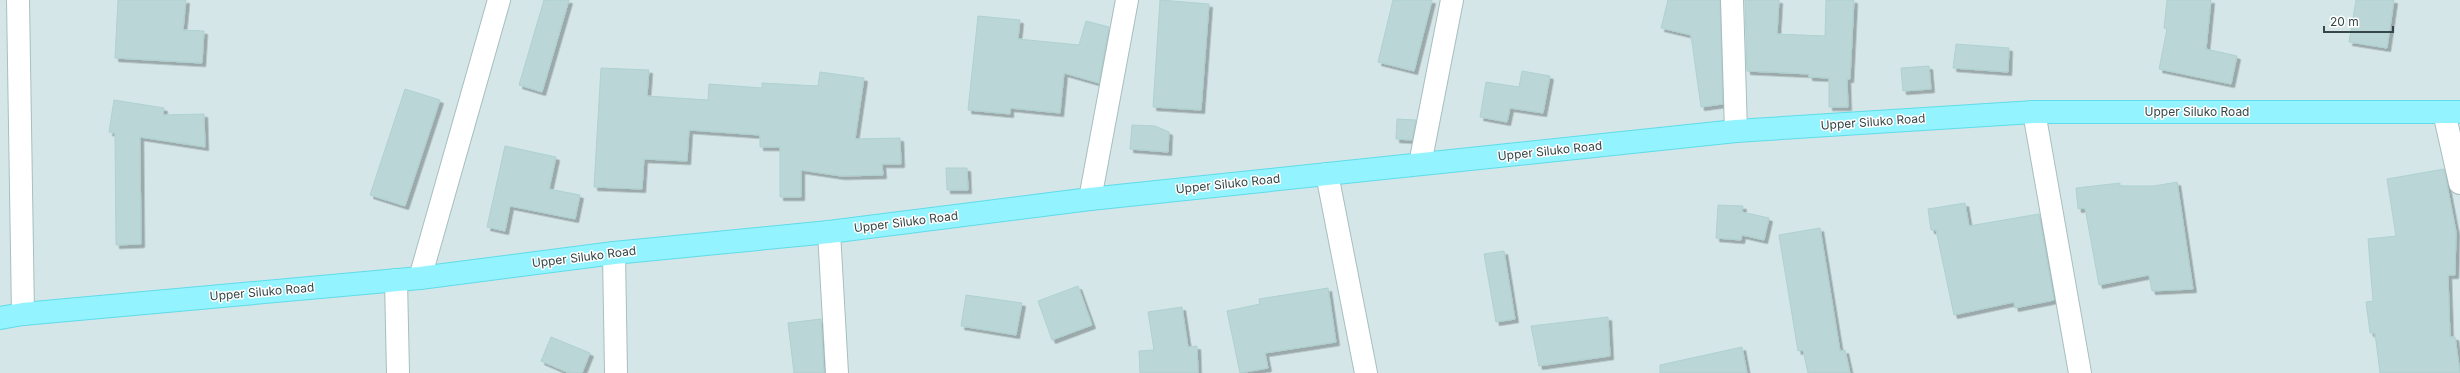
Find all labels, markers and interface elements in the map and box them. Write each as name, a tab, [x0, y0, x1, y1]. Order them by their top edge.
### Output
scale bar	[2324, 8, 2393, 34]
text: 20 m	[2330, 14, 2359, 29]
street label: Upper Siluko Road	[2145, 104, 2249, 119]
street label: Upper Siluko Road	[1820, 110, 1926, 133]
street label: Upper Siluko Road	[1497, 138, 1603, 163]
street label: Upper Siluko Road	[1175, 171, 1281, 196]
street label: Upper Siluko Road	[853, 208, 959, 235]
street label: Upper Siluko Road	[531, 243, 637, 270]
street label: Upper Siluko Road	[209, 279, 315, 304]

